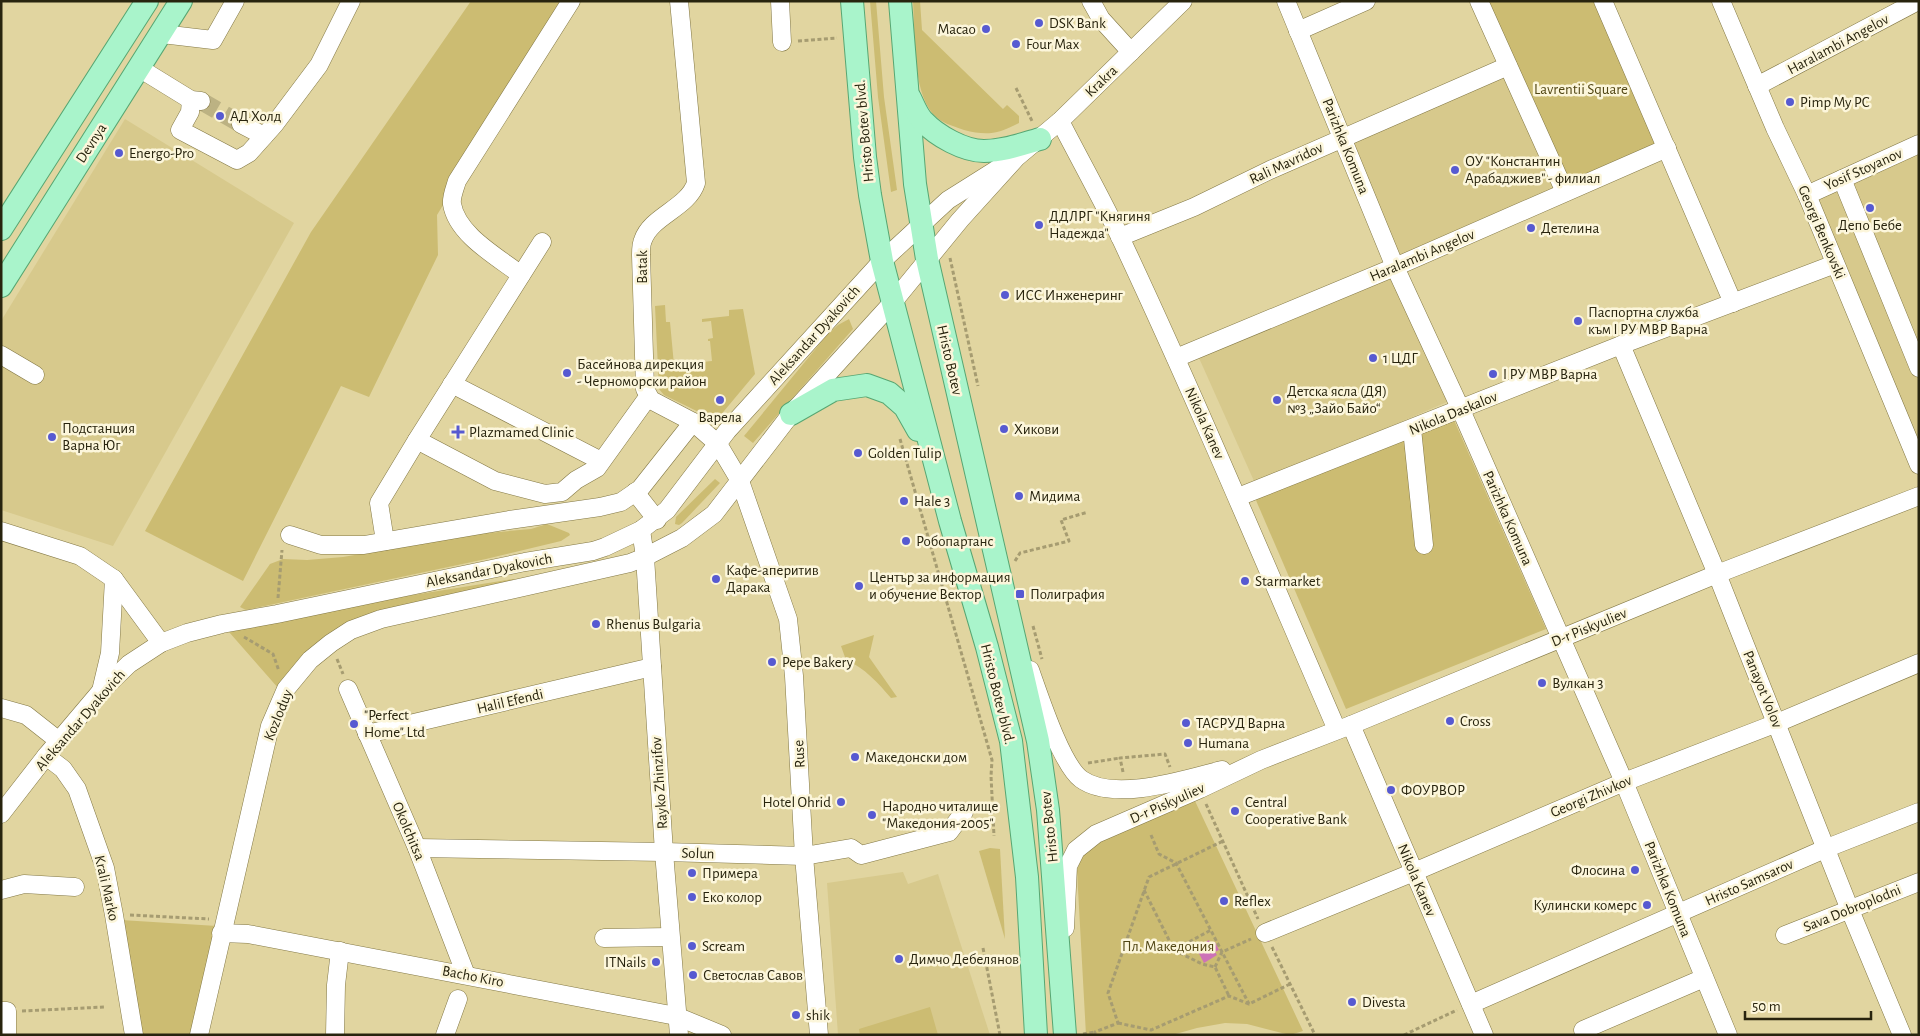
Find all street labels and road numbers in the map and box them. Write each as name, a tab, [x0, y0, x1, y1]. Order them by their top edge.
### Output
street label: Haralambi Angelov	[1785, 11, 1892, 77]
street label: Krakra	[1082, 63, 1120, 100]
street label: Hristo Botev blvd.	[853, 79, 876, 183]
street label: Parizhka Komuna	[1320, 96, 1372, 196]
street label: Devnya	[73, 121, 110, 166]
street label: Rali Mavridov	[1247, 140, 1326, 187]
street label: Yosif Stoyanov	[1822, 145, 1905, 193]
street label: Georgi Benkovski	[1795, 183, 1848, 281]
street label: Haralambi Angelov	[1368, 226, 1477, 284]
street label: Batak	[635, 250, 650, 284]
street label: Aleksandar Dyakovich	[766, 283, 863, 388]
street label: Hristo Botev	[934, 324, 965, 397]
street label: Nikola Kanev	[1182, 385, 1227, 462]
street label: Nikola Daskalov	[1407, 389, 1500, 438]
street label: Parizhka Komuna	[1480, 469, 1535, 568]
street label: Aleksandar Dyakovich	[425, 551, 553, 590]
street label: D-r Piskyuliev	[1549, 605, 1630, 649]
street label: Hristo Botev blvd.	[978, 642, 1017, 746]
street label: Panayot Volov	[1740, 648, 1785, 731]
street label: Aleksandar Dyakovich	[33, 667, 128, 774]
street label: Kozloduy	[261, 687, 296, 743]
street label: Halil Efendi	[475, 687, 545, 716]
street label: Rayko Zhinzifov	[649, 736, 670, 830]
street label: Ruse	[791, 739, 808, 768]
street label: Georgi Zhivkov	[1548, 772, 1635, 820]
street label: D-r Piskyuliev	[1128, 780, 1207, 827]
street label: Hristo Botev	[1038, 790, 1061, 863]
street label: Okolchitsa	[390, 800, 428, 863]
street label: Parizhka Komuna	[1642, 839, 1694, 939]
street label: Nikola Kanev	[1395, 842, 1439, 919]
street label: Solun	[681, 845, 715, 862]
street label: Krali Marko	[92, 854, 121, 922]
street label: Hristo Samsarov	[1703, 856, 1796, 909]
street label: Sava Dobroplodni	[1801, 882, 1903, 935]
street label: Bacho Kiro	[441, 963, 505, 990]

